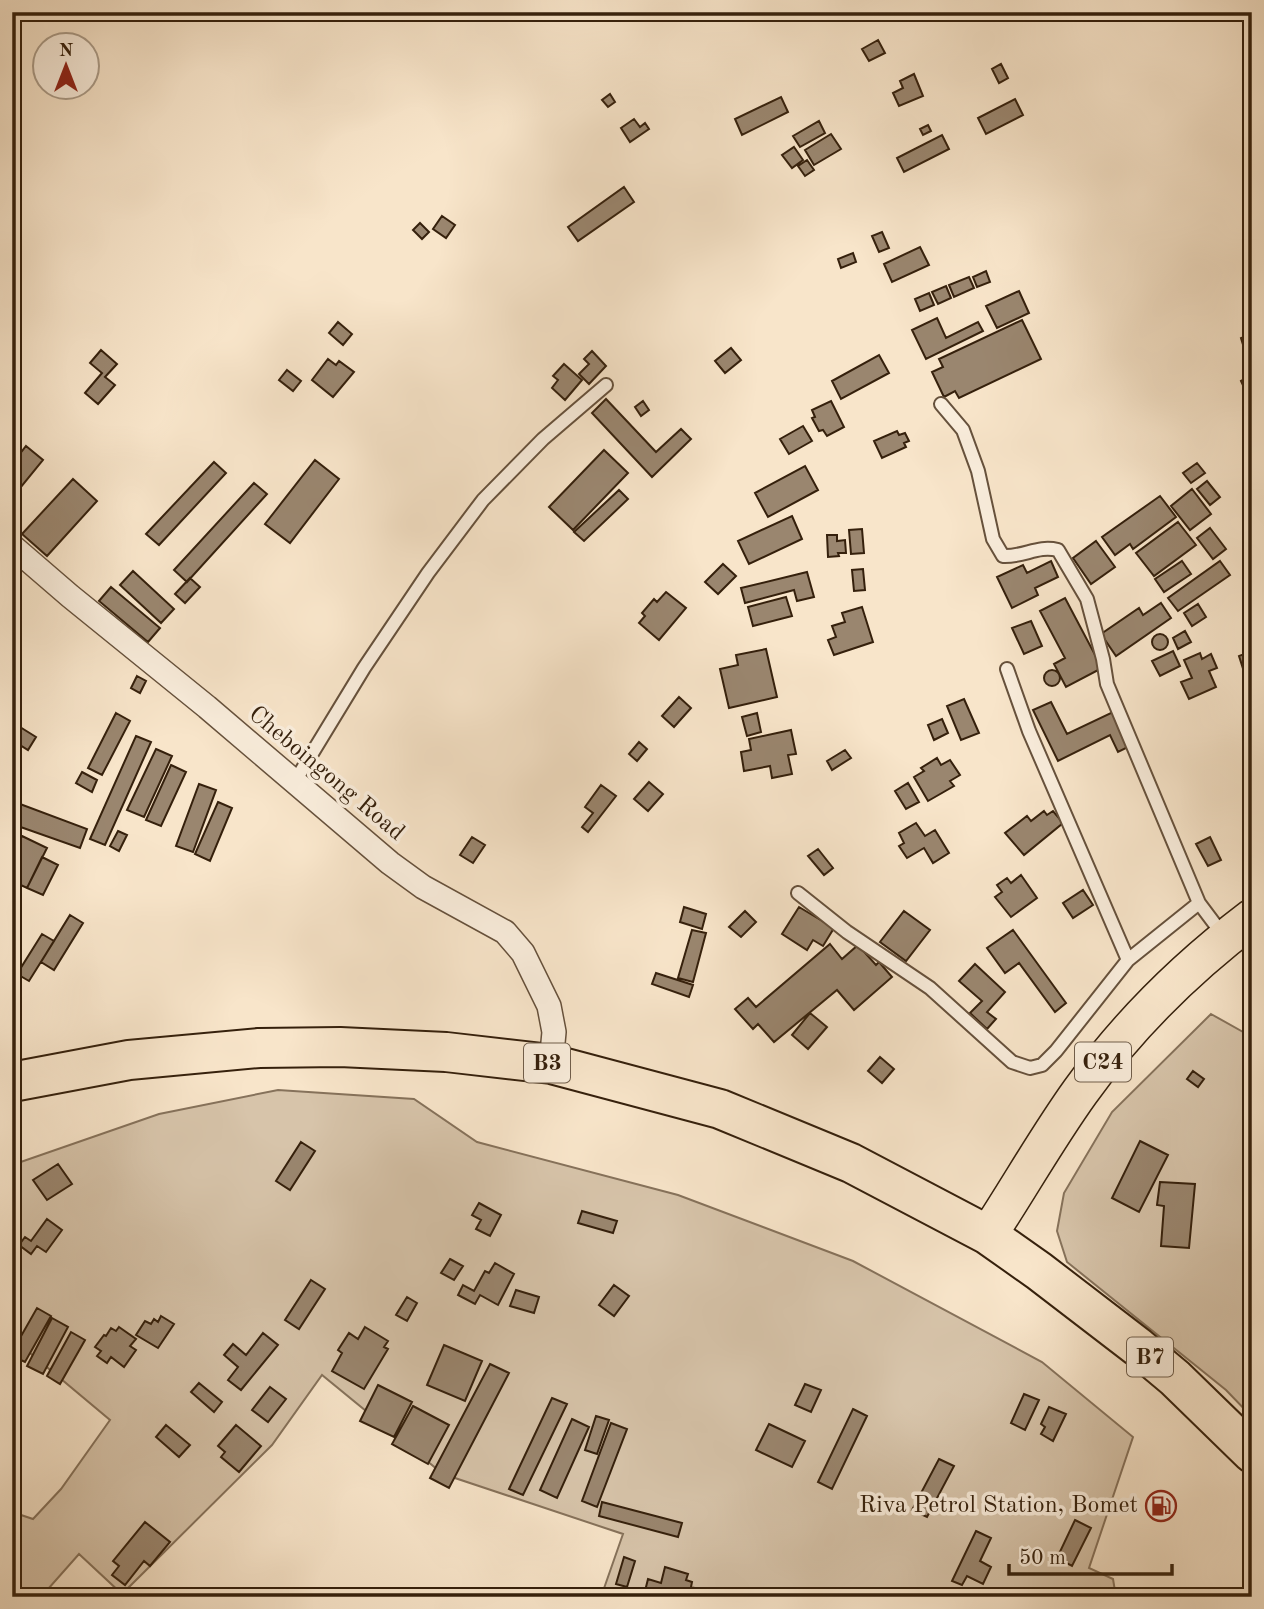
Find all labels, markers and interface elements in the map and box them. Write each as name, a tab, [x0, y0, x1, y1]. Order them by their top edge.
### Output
north arrow	[32, 32, 102, 102]
text: N	[59, 42, 74, 61]
street label: Cheboingong Road	[244, 702, 408, 846]
road number: C24	[1075, 1042, 1131, 1082]
road number: B3	[524, 1044, 570, 1082]
road number: B7	[1127, 1338, 1173, 1376]
fuel station icon: Riva Petrol Station, Bomet	[1144, 1489, 1178, 1523]
place label: Riva Petrol Station, Bomet	[859, 1494, 1138, 1518]
scale bar	[1009, 1532, 1171, 1576]
text: 50 m	[1019, 1548, 1066, 1569]

